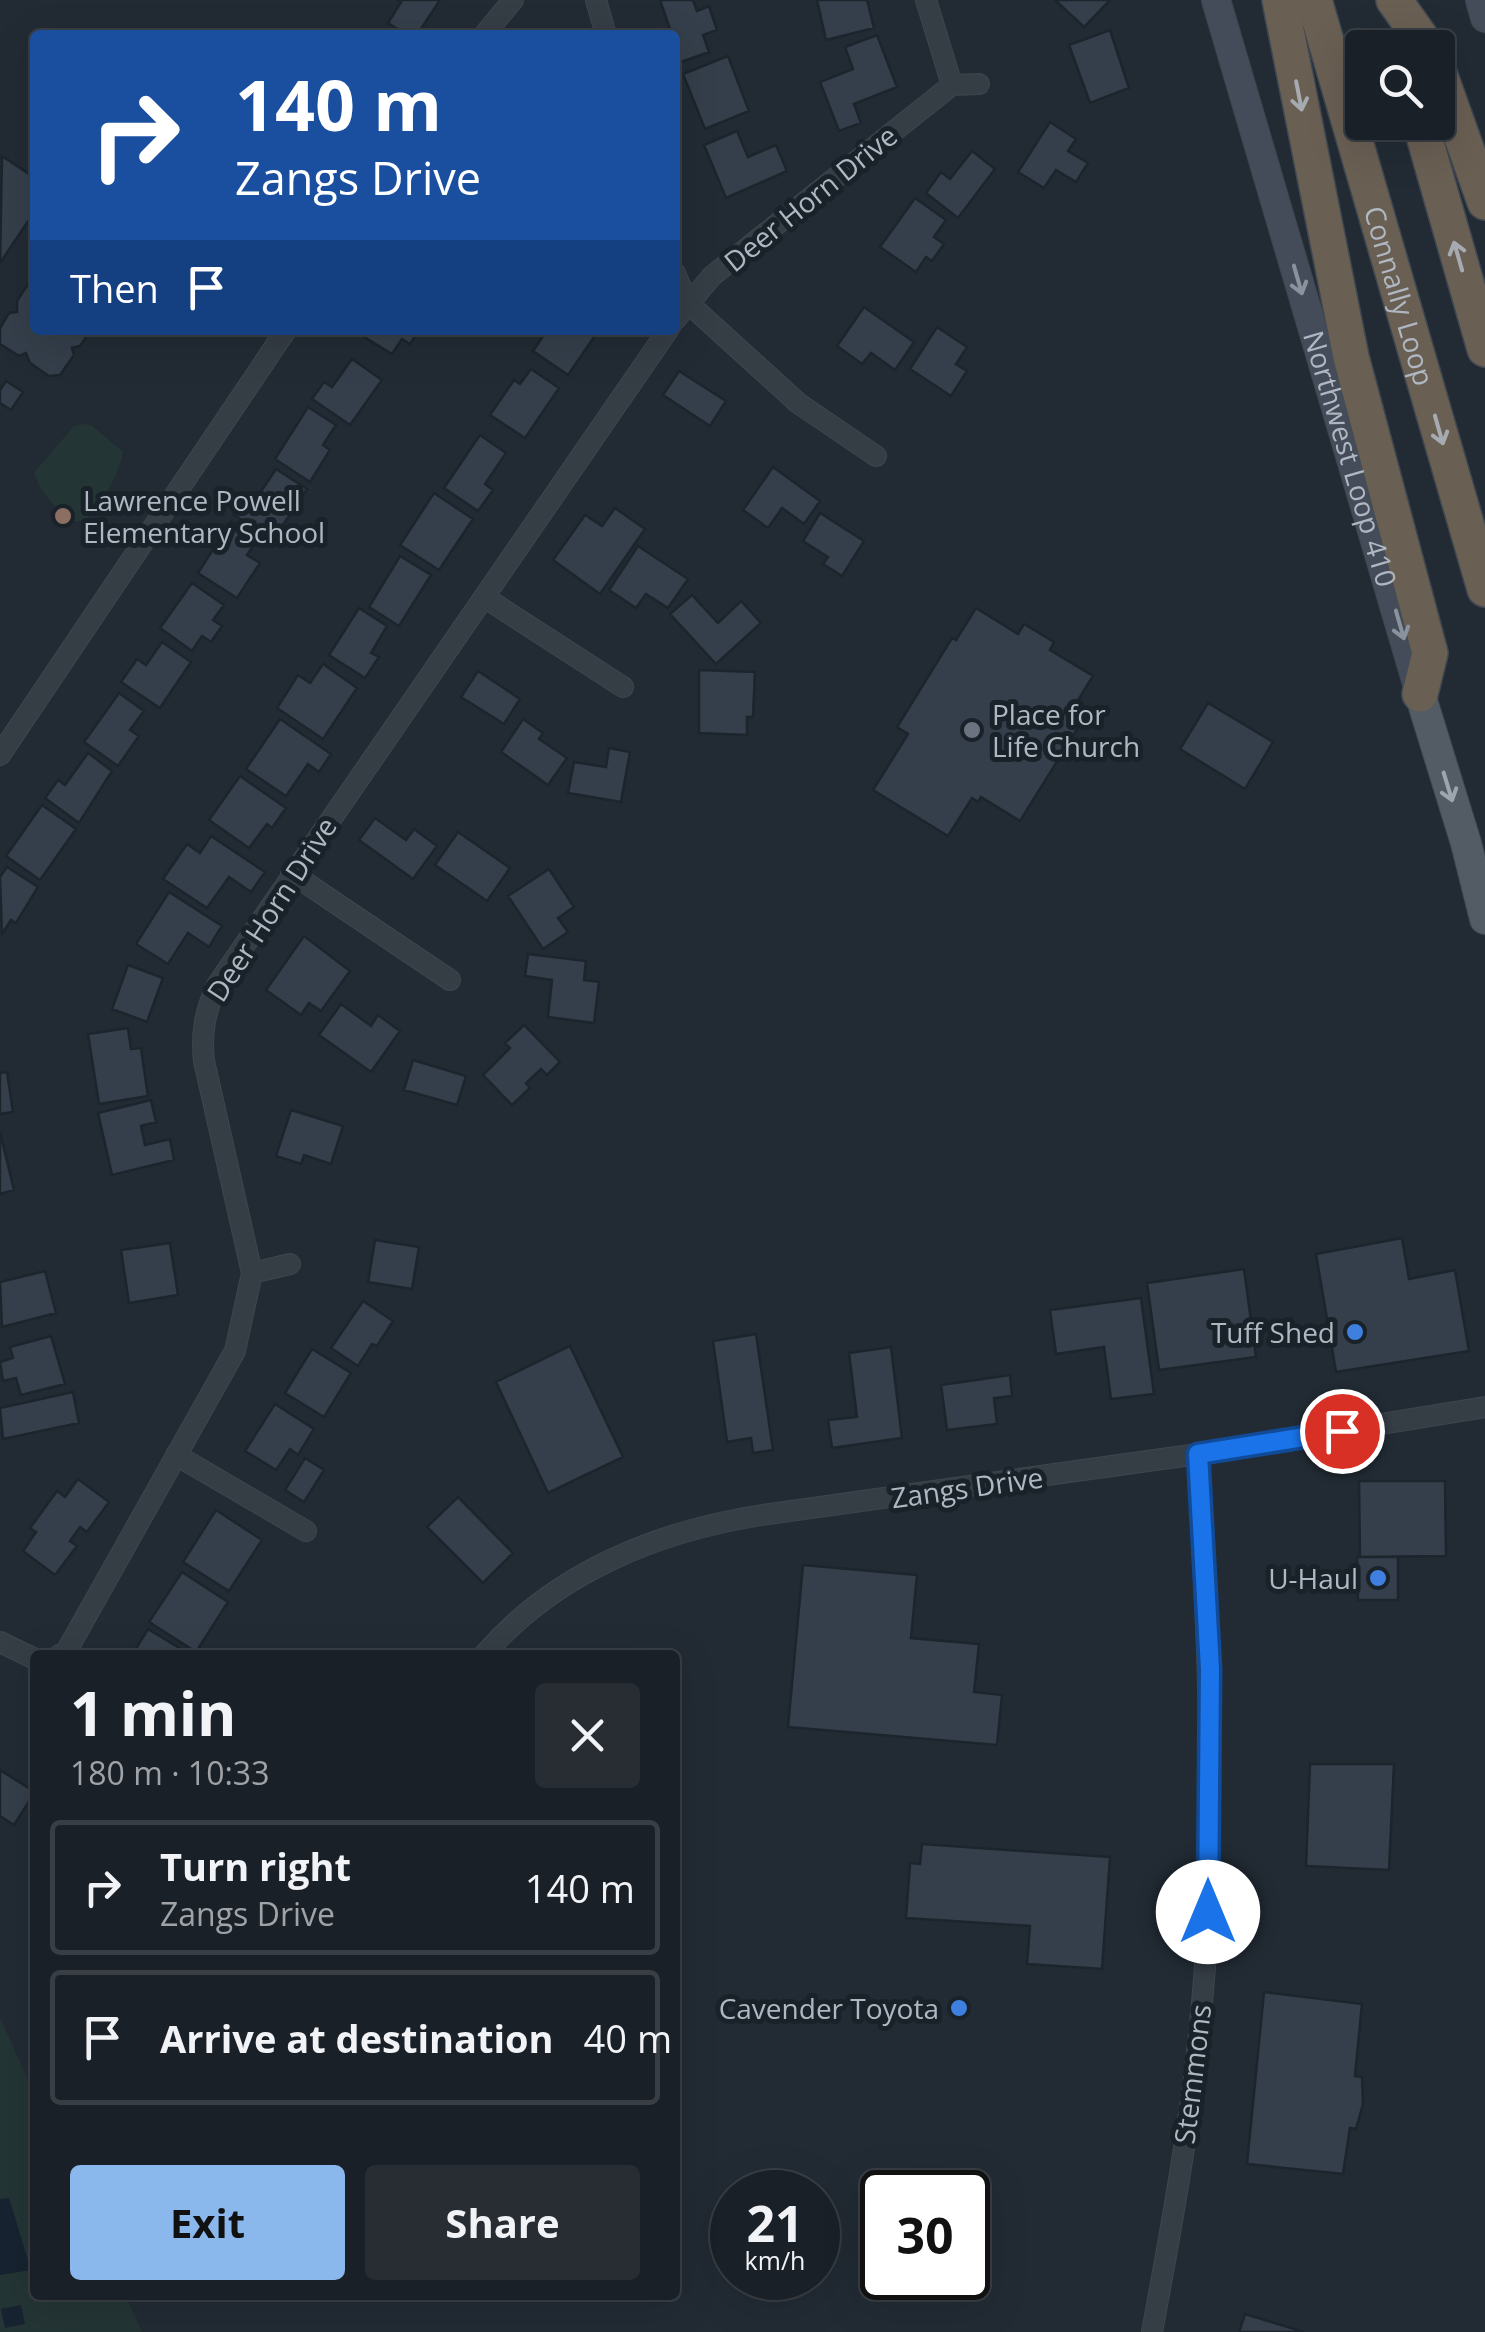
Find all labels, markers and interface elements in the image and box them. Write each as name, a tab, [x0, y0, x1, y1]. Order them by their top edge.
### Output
map controls	[1345, 30, 1455, 140]
button: search	[1345, 30, 1455, 140]
text: 140 m	[235, 56, 442, 152]
icon: right	[70, 70, 200, 200]
one-way arrow	[1290, 79, 1309, 111]
street label: Deer Horn Drive	[716, 116, 904, 280]
text: Zangs Drive	[235, 147, 481, 208]
street label: Connally Loop	[1356, 202, 1444, 390]
one-way arrow	[1448, 240, 1466, 272]
icon: arrive	[179, 260, 234, 315]
text: Then	[70, 262, 159, 314]
one-way arrow	[1290, 264, 1308, 295]
street label: Northwest Loop 410	[1295, 326, 1406, 591]
one-way arrow	[1431, 414, 1449, 445]
place label: Lawrence Powell Elementary School	[83, 481, 325, 551]
marker: Lawrence Powell Elementary School	[52, 505, 74, 527]
one-way arrow	[1391, 609, 1410, 641]
place label: Place for Life Church	[992, 695, 1140, 765]
marker: Place for Life Church	[961, 719, 983, 741]
one-way arrow	[1440, 771, 1458, 803]
street label: Deer Horn Drive	[197, 810, 345, 1008]
place label: Tuff Shed	[1211, 1313, 1335, 1351]
marker: Tuff Shed	[1344, 1321, 1366, 1343]
pin	[1300, 1389, 1385, 1474]
icon: arrive	[1315, 1404, 1370, 1459]
street label: Zangs Drive	[889, 1458, 1045, 1516]
place label: U-Haul	[1268, 1559, 1358, 1597]
marker: U-Haul	[1367, 1567, 1389, 1589]
text: 1 min	[70, 1672, 237, 1754]
button: close	[535, 1683, 640, 1788]
text: 180 m · 10:33	[70, 1751, 269, 1794]
text: Turn right	[160, 1840, 351, 1892]
icon: right	[75, 1860, 130, 1915]
position arrow	[1156, 1860, 1260, 1964]
text: 140 m	[525, 1862, 635, 1914]
text: Zangs Drive	[160, 1892, 335, 1935]
place label: Cavender Toyota	[719, 1989, 939, 2027]
marker: Cavender Toyota	[948, 1997, 970, 2019]
street label: Stemmons	[1165, 2002, 1219, 2146]
icon: arrive	[75, 2010, 130, 2065]
text: Arrive at destination	[160, 2012, 554, 2064]
text: 40 m	[584, 2012, 672, 2064]
button: Exit	[70, 2165, 345, 2280]
button: Share	[365, 2165, 640, 2280]
speed limit sign: 30	[860, 2170, 990, 2300]
text: 21	[746, 2189, 804, 2257]
text: km/h	[745, 2243, 805, 2277]

